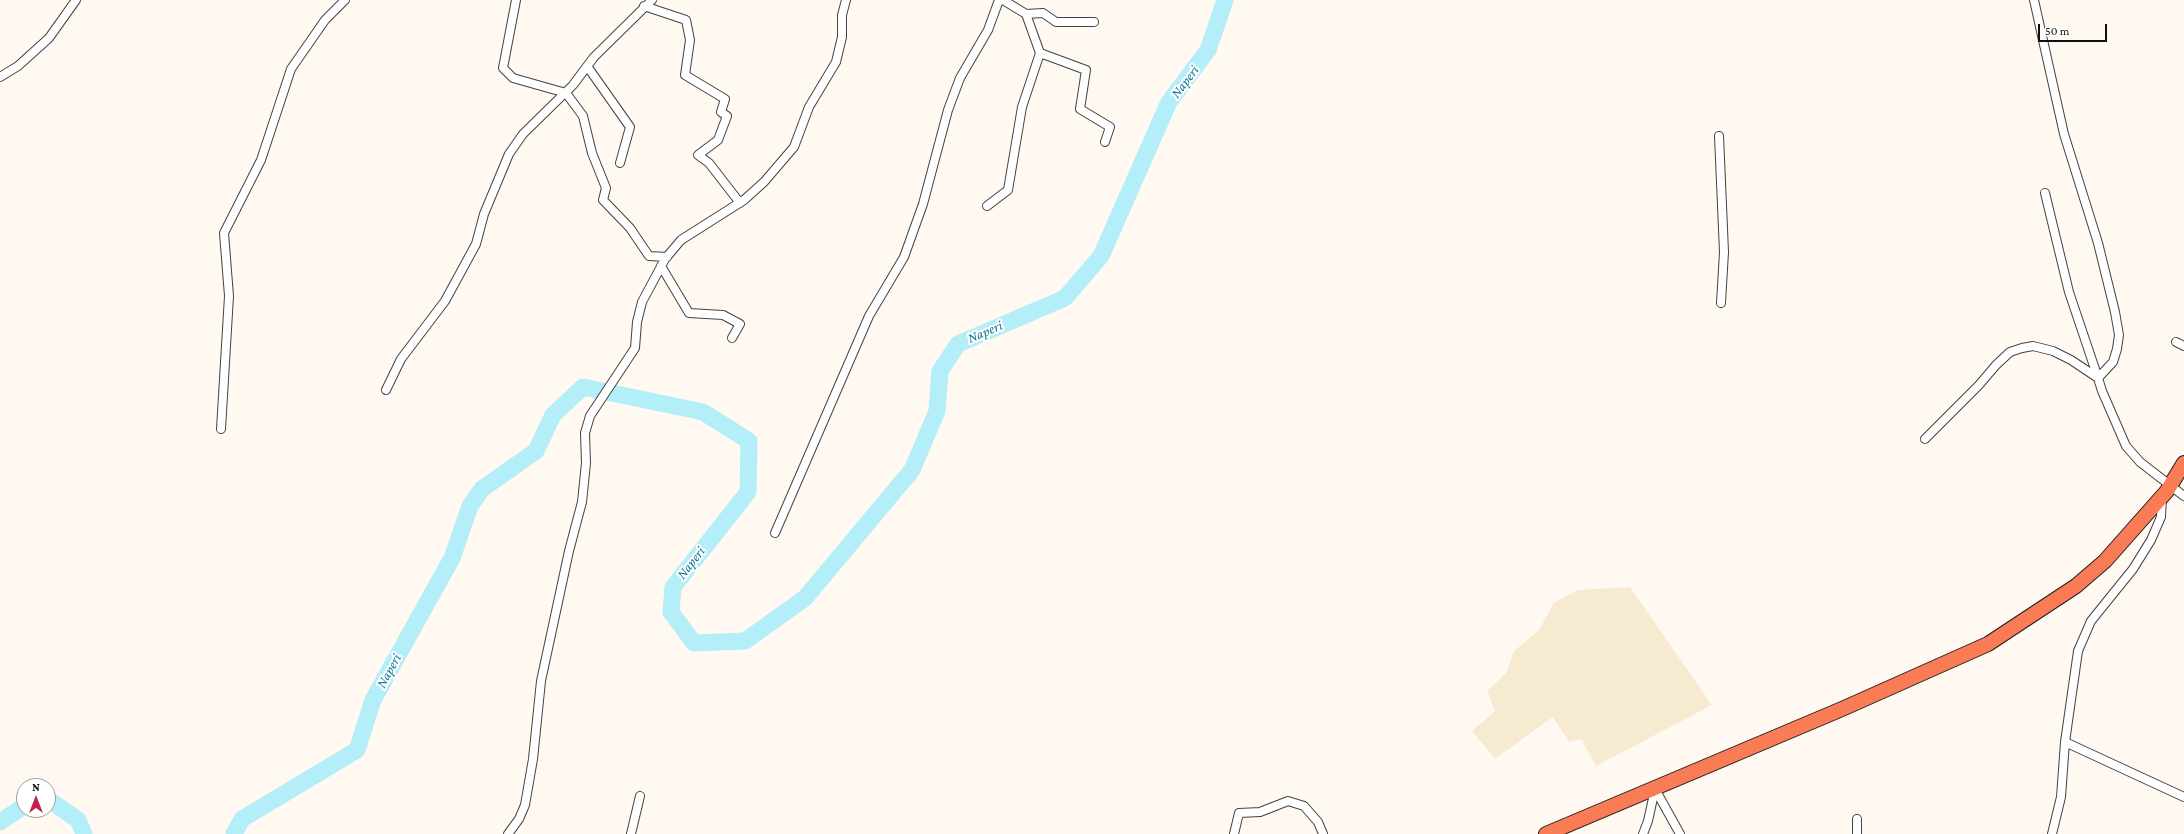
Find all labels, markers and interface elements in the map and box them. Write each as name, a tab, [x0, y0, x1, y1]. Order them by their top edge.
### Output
scale bar	[2040, 16, 2109, 42]
text: 50 m	[2045, 24, 2069, 38]
water label: Naperi	[1167, 62, 1203, 102]
water label: Naperi	[965, 317, 1005, 347]
water label: Naperi	[673, 544, 709, 582]
water label: Naperi	[373, 651, 405, 691]
north arrow	[16, 778, 56, 818]
text: N	[32, 781, 40, 793]

